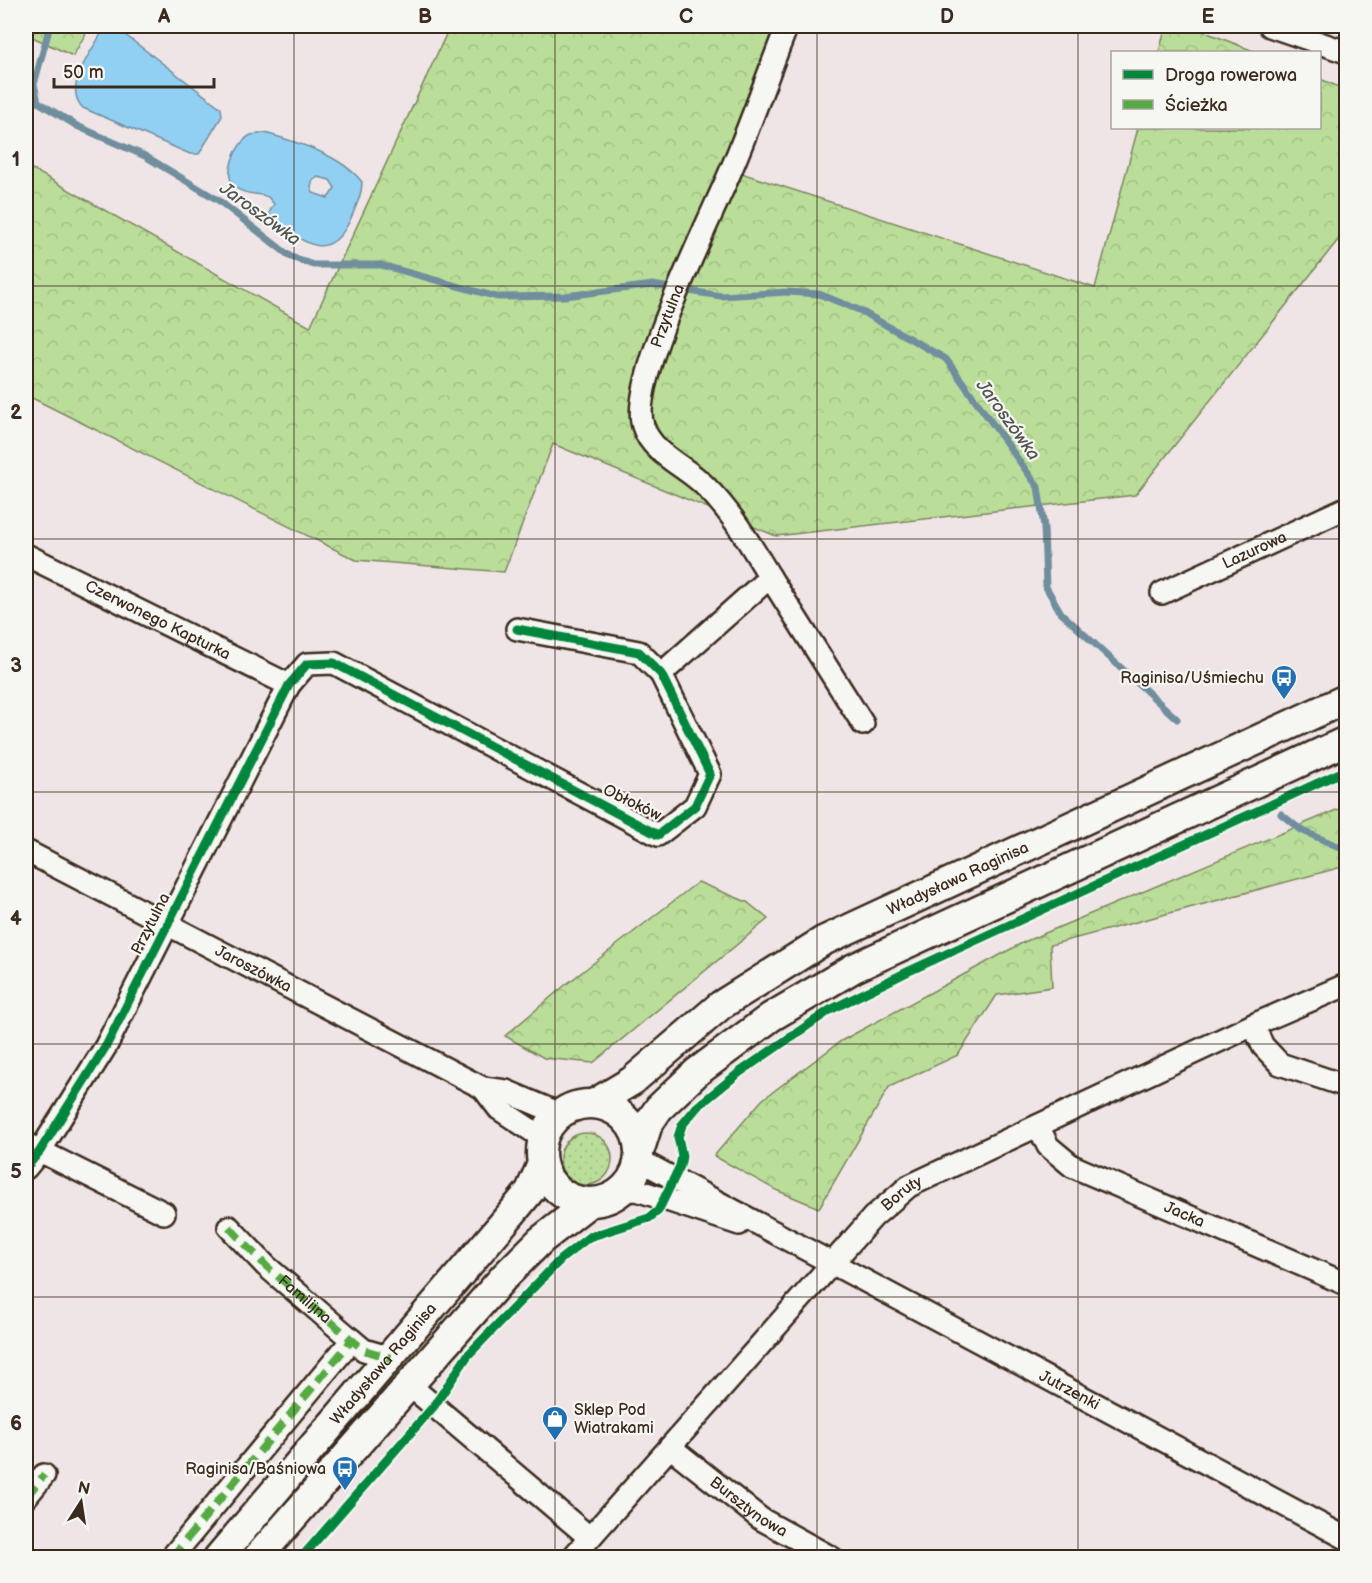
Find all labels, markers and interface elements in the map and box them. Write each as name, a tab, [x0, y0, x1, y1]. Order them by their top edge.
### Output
text: A	[157, 5, 171, 29]
text: B	[418, 5, 432, 29]
text: C	[679, 5, 693, 29]
text: D	[940, 5, 954, 29]
text: E	[1202, 5, 1215, 29]
scale bar	[54, 51, 214, 89]
legend	[1111, 51, 1321, 129]
text: 50 m	[63, 62, 104, 83]
text: Droga rowerowa	[1165, 65, 1297, 86]
text: Ścieżka	[1165, 93, 1228, 116]
text: 1	[12, 148, 20, 172]
water label: Jaroszówka	[215, 177, 304, 250]
street label: Przytulna	[647, 281, 689, 350]
water label: Jaroszówka	[971, 375, 1044, 464]
text: 2	[10, 401, 22, 425]
street label: Lazurowa	[1220, 527, 1290, 573]
street label: Czerwonego Kapturka	[82, 576, 233, 664]
text: 3	[10, 654, 22, 678]
bus stop icon: Raginisa/Uśmiechu	[1269, 663, 1299, 701]
place label: Raginisa/Uśmiechu	[1120, 669, 1264, 688]
street label: Obłoków	[600, 781, 665, 825]
street label: Władysława Raginisa	[884, 838, 1032, 920]
street label: Przytulna	[127, 890, 175, 958]
text: 4	[10, 907, 22, 931]
street label: Jaroszówka	[212, 941, 295, 997]
text: 5	[10, 1160, 22, 1184]
street label: Boruty	[877, 1172, 926, 1215]
street label: Jacka	[1161, 1197, 1208, 1231]
street label: Familijna	[274, 1271, 335, 1328]
street label: Władysława Raginisa	[326, 1299, 441, 1429]
street label: Jutrzenki	[1036, 1366, 1103, 1414]
place label: Sklep Pod Wiatrakami	[574, 1401, 654, 1438]
shop icon: Sklep Pod Wiatrakami	[540, 1404, 570, 1442]
text: 6	[10, 1412, 22, 1436]
bus stop icon: Raginisa/Baśniowa	[330, 1454, 360, 1492]
place label: Raginisa/Baśniowa	[185, 1460, 326, 1479]
north arrow	[51, 1472, 111, 1532]
street label: Bursztynowa	[706, 1473, 791, 1541]
text: N	[76, 1478, 92, 1499]

